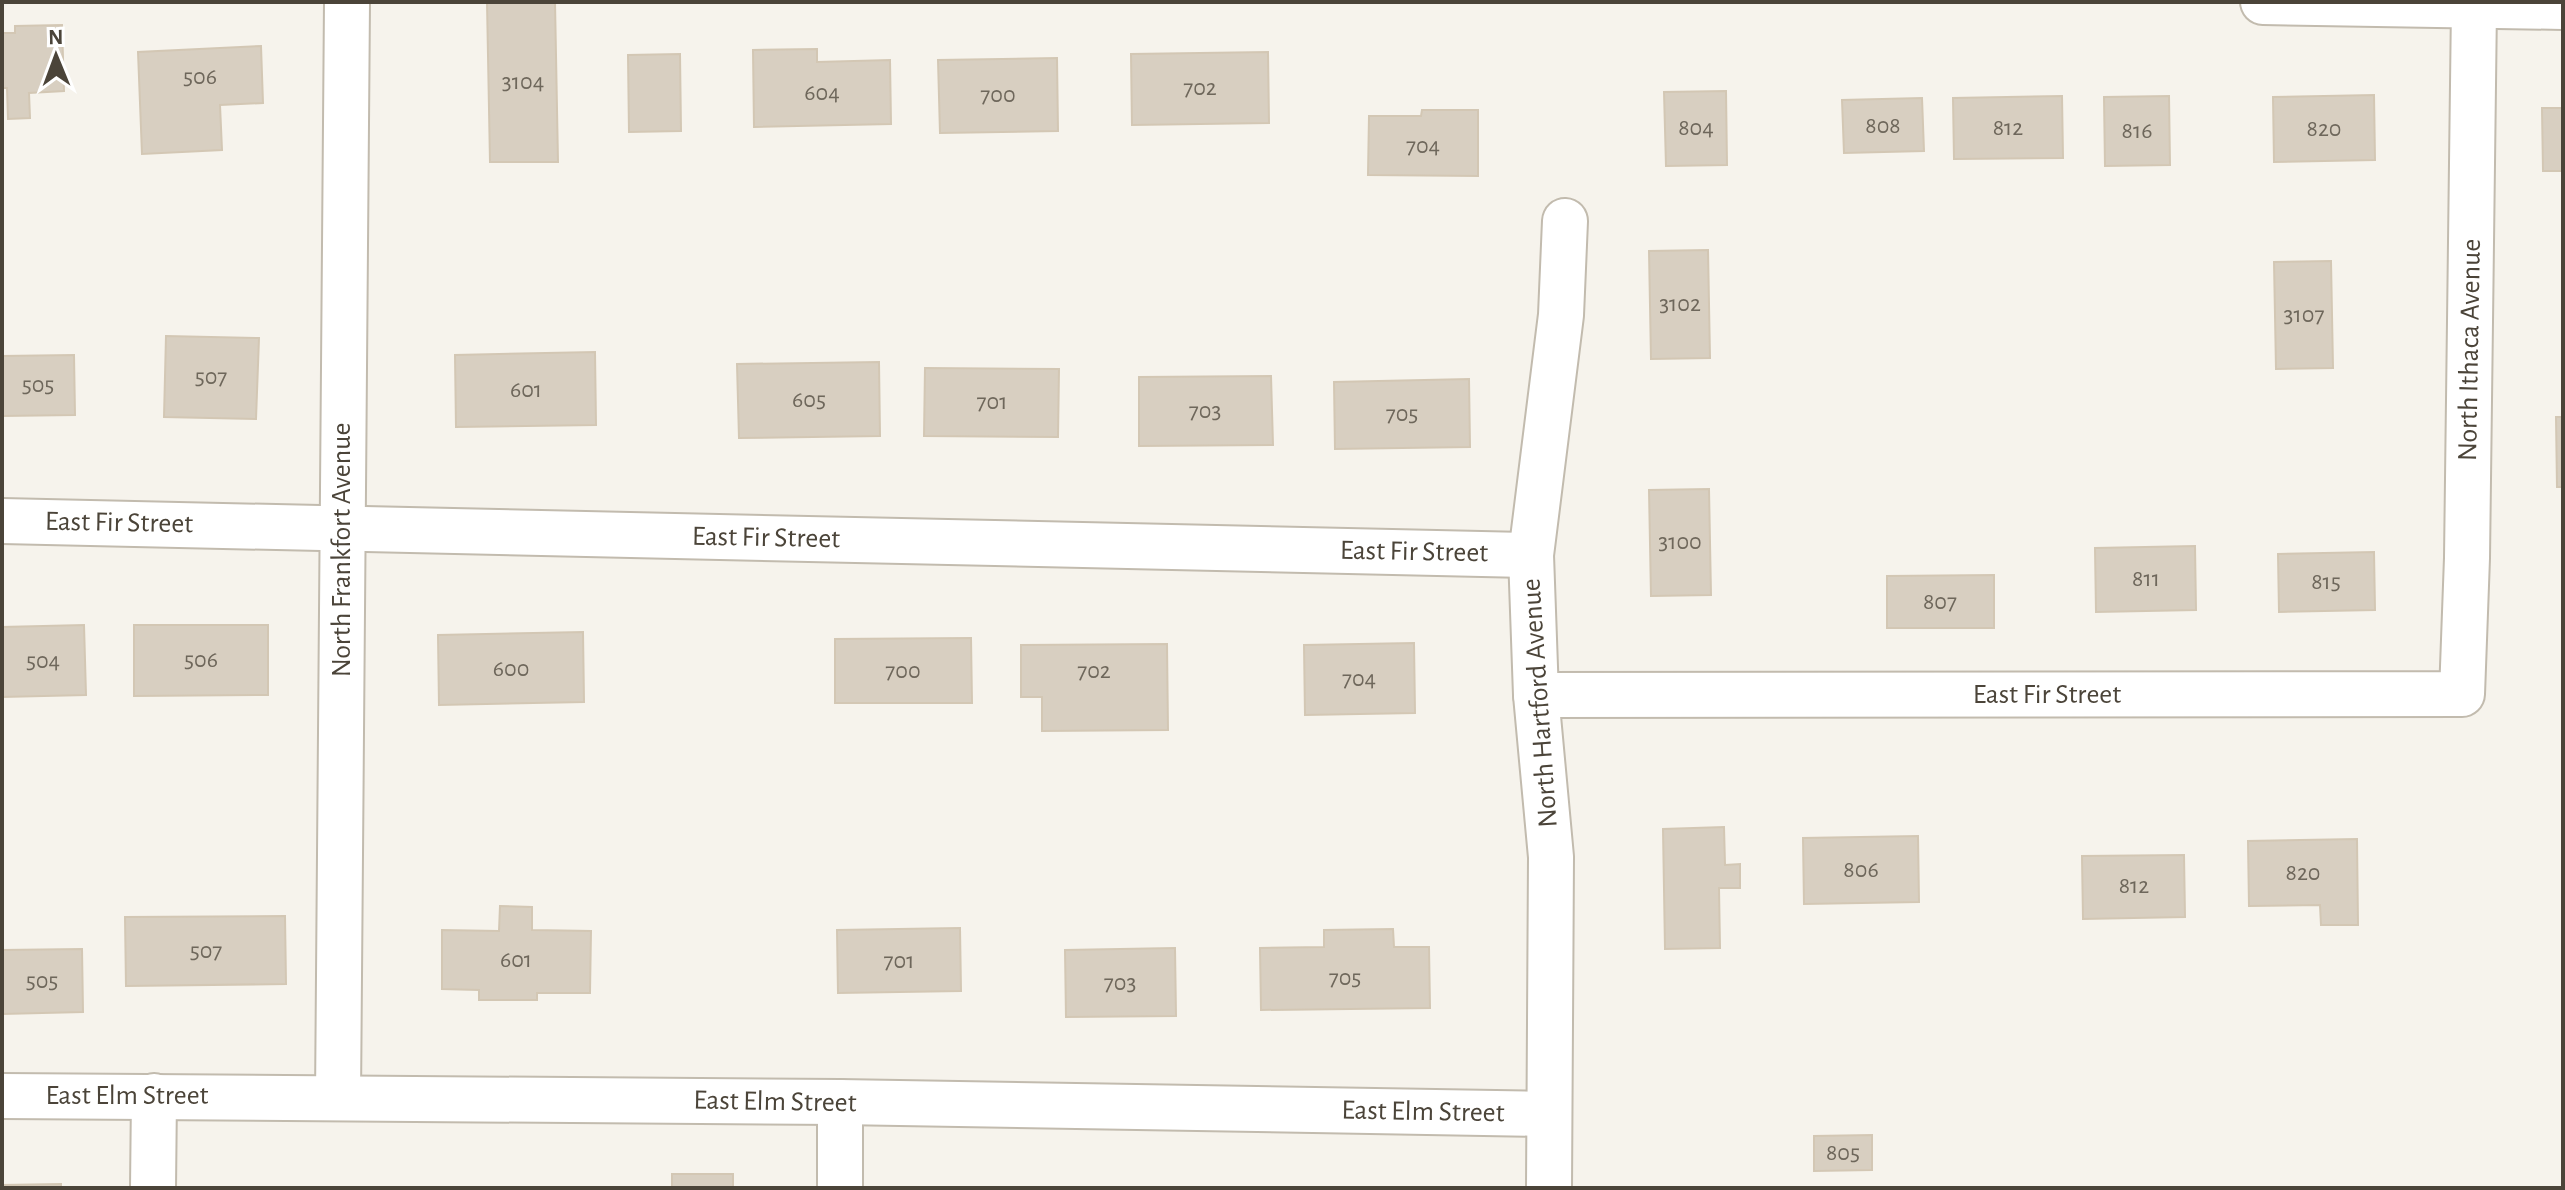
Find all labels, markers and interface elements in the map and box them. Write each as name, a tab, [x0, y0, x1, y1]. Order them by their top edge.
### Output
north arrow	[16, 16, 96, 96]
text: N	[48, 26, 64, 48]
house number: 506	[183, 65, 217, 89]
house number: 3104	[502, 70, 544, 94]
house number: 702	[1183, 76, 1217, 100]
house number: 604	[804, 81, 840, 105]
house number: 700	[980, 83, 1016, 107]
house number: 808	[1865, 114, 1901, 138]
house number: 804	[1678, 116, 1714, 140]
house number: 812	[1993, 116, 2023, 140]
house number: 820	[2307, 117, 2341, 141]
house number: 816	[2122, 119, 2152, 143]
house number: 704	[1406, 134, 1440, 158]
street label: North Ithaca Avenue	[2454, 239, 2486, 461]
house number: 3102	[1659, 292, 1701, 316]
house number: 3107	[2284, 303, 2324, 327]
house number: 507	[195, 365, 227, 389]
house number: 505	[22, 373, 54, 397]
house number: 601	[510, 378, 542, 402]
house number: 605	[792, 388, 826, 412]
house number: 701	[977, 390, 1007, 414]
house number: 703	[1189, 399, 1221, 423]
house number: 705	[1386, 402, 1418, 426]
street label: North Frankfort Avenue	[328, 423, 356, 677]
street label: East Fir Street	[45, 508, 193, 538]
street label: East Fir Street	[692, 523, 840, 553]
house number: 3100	[1658, 530, 1702, 554]
street label: East Fir Street	[1340, 537, 1488, 567]
house number: 811	[2132, 567, 2160, 591]
house number: 815	[2311, 570, 2341, 594]
street label: North Hartford Avenue	[1517, 578, 1563, 828]
house number: 807	[1923, 590, 1957, 614]
house number: 506	[184, 648, 218, 672]
house number: 504	[26, 649, 60, 673]
house number: 600	[493, 657, 529, 681]
house number: 700	[885, 659, 921, 683]
house number: 702	[1077, 659, 1111, 683]
house number: 704	[1342, 667, 1376, 691]
street label: East Fir Street	[1973, 681, 2121, 709]
house number: 806	[1843, 858, 1879, 882]
house number: 820	[2286, 861, 2320, 885]
house number: 812	[2119, 874, 2149, 898]
house number: 507	[190, 939, 222, 963]
house number: 601	[500, 948, 532, 972]
house number: 701	[884, 949, 914, 973]
house number: 705	[1329, 966, 1361, 990]
house number: 505	[26, 969, 58, 993]
house number: 703	[1104, 971, 1136, 995]
street label: East Elm Street	[45, 1082, 209, 1110]
street label: East Elm Street	[693, 1087, 857, 1117]
street label: East Elm Street	[1341, 1097, 1505, 1127]
house number: 805	[1826, 1141, 1860, 1165]

